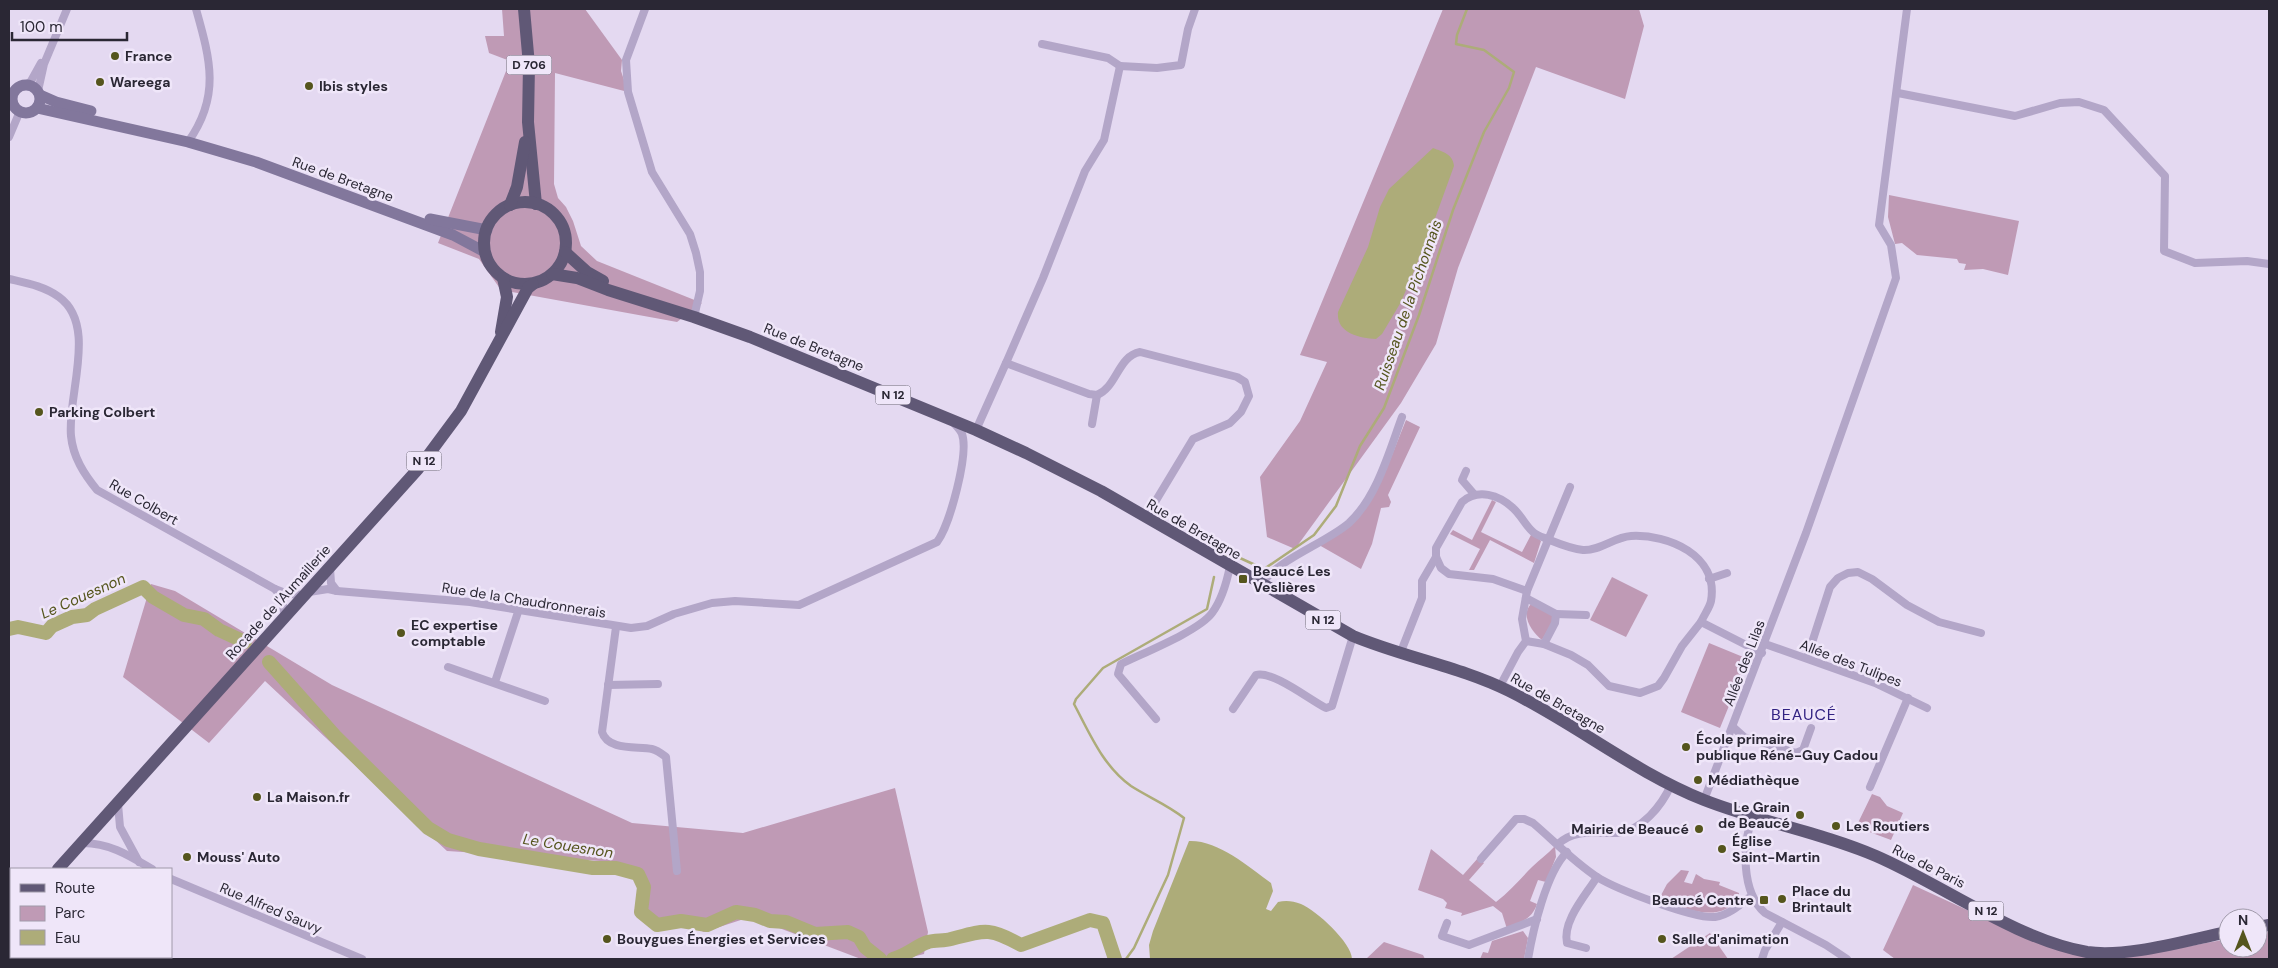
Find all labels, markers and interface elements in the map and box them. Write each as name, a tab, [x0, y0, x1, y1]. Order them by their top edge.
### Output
scale bar	[12, 10, 128, 42]
text: 100 m	[20, 17, 63, 37]
place label: France	[125, 47, 172, 65]
marker: France	[109, 50, 121, 62]
road number: D 706	[506, 56, 552, 74]
place label: Wareega	[110, 73, 170, 91]
marker: Wareega	[94, 76, 106, 88]
place label: Ibis styles	[319, 77, 388, 95]
marker: Ibis styles	[303, 80, 315, 92]
street label: Rue de Bretagne	[290, 152, 396, 206]
water label: Ruisseau de la Pichonnais	[1369, 217, 1447, 393]
street label: Rue de Bretagne	[761, 319, 867, 375]
road number: N 12	[876, 386, 910, 404]
place label: Parking Colbert	[49, 403, 155, 421]
marker: Parking Colbert	[33, 406, 45, 418]
road number: N 12	[406, 452, 442, 471]
street label: Rue Colbert	[106, 475, 182, 529]
street label: Rue de Bretagne	[1143, 495, 1245, 563]
street label: Rocade de l'Aumaillerie	[222, 541, 334, 663]
place label: Beaucé Les Veslières	[1253, 562, 1331, 596]
water label: Le Couesnon	[37, 568, 129, 624]
marker: Beaucé Les Veslières	[1237, 573, 1249, 585]
street label: Rue de la Chaudronnerais	[441, 578, 607, 622]
road number: N 12	[1306, 610, 1340, 630]
place label: EC expertise comptable	[411, 616, 498, 650]
street label: Allée des Lilas	[1719, 617, 1769, 709]
marker: EC expertise comptable	[395, 627, 407, 639]
street label: Allée des Tulipes	[1797, 635, 1905, 691]
street label: Rue de Bretagne	[1507, 669, 1609, 737]
district label: BEAUCÉ	[1771, 704, 1837, 725]
place label: École primaire publique Réné-Guy Cadou	[1696, 730, 1878, 764]
marker: École primaire publique Réné-Guy Cadou	[1680, 741, 1692, 753]
place label: Médiathèque	[1708, 771, 1799, 789]
marker: Médiathèque	[1692, 774, 1704, 786]
place label: La Maison.fr	[267, 788, 350, 806]
marker: La Maison.fr	[251, 791, 263, 803]
place label: Le Grain de Beaucé	[1718, 798, 1790, 832]
marker: Le Grain de Beaucé	[1794, 809, 1806, 821]
place label: Les Routiers	[1846, 817, 1930, 835]
place label: Mairie de Beaucé	[1571, 820, 1689, 838]
marker: Les Routiers	[1830, 820, 1842, 832]
marker: Mairie de Beaucé	[1693, 823, 1705, 835]
water label: Le Couesnon	[521, 829, 615, 863]
place label: Église Saint-Martin	[1732, 832, 1820, 866]
street label: Rue de Paris	[1890, 840, 1968, 892]
marker: Église Saint-Martin	[1716, 843, 1728, 855]
place label: Mouss' Auto	[197, 848, 280, 866]
marker: Mouss' Auto	[181, 851, 193, 863]
legend	[10, 868, 172, 958]
text: Route	[55, 878, 95, 898]
street label: Rue Alfred Sauvy	[217, 878, 325, 938]
place label: Place du Brintault	[1792, 882, 1852, 916]
place label: Beaucé Centre	[1652, 891, 1754, 909]
marker: Place du Brintault	[1776, 893, 1788, 905]
marker: Beaucé Centre	[1758, 894, 1770, 906]
road number: N 12	[1968, 901, 2004, 920]
text: Parc	[55, 903, 85, 923]
north arrow	[2218, 908, 2268, 958]
text: N	[2238, 911, 2248, 929]
text: Eau	[55, 928, 80, 948]
place label: Bouygues Énergies et Services	[617, 930, 826, 948]
place label: Salle d'animation	[1672, 930, 1789, 948]
marker: Bouygues Énergies et Services	[601, 933, 613, 945]
marker: Salle d'animation	[1656, 933, 1668, 945]

